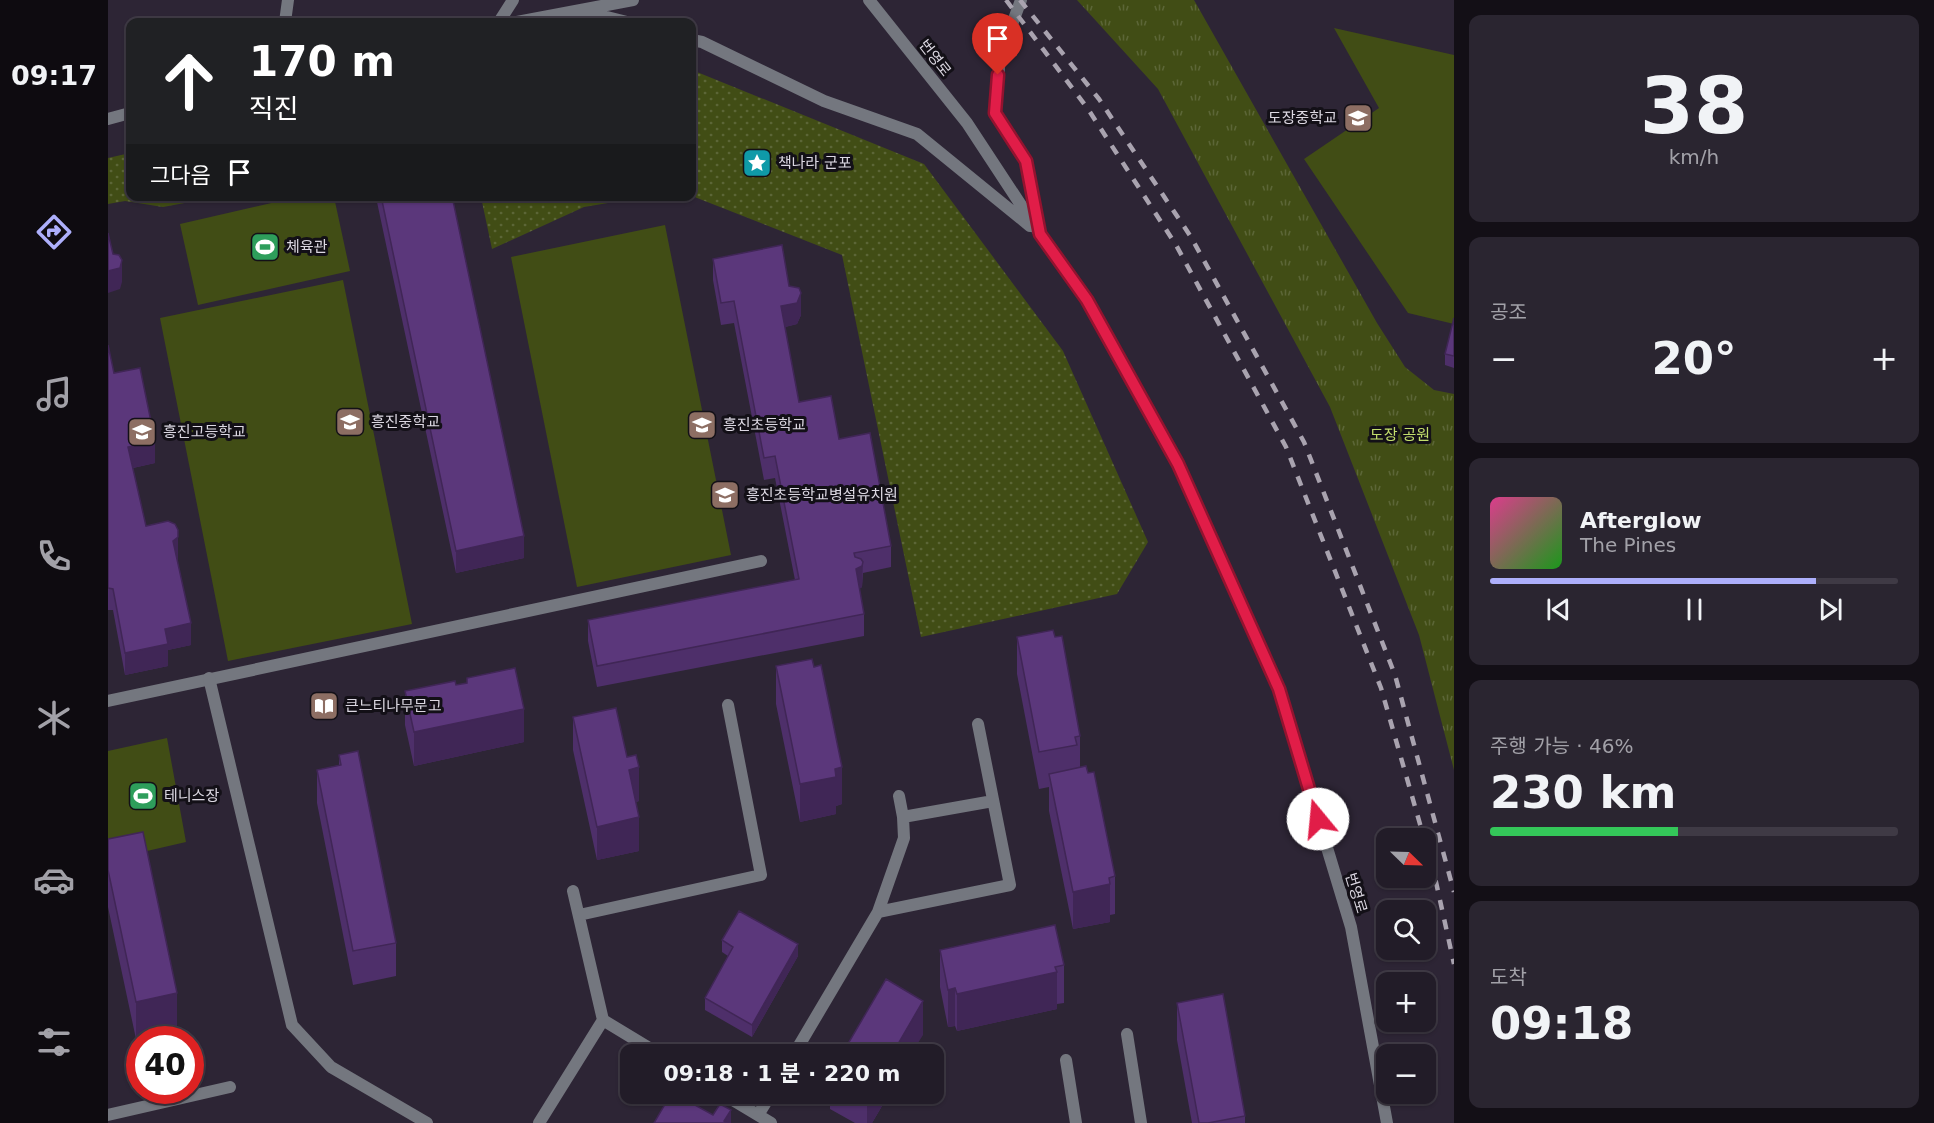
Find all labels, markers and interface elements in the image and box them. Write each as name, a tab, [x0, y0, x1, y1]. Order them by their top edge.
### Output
pin	[972, 13, 1023, 75]
icon: arrive	[981, 22, 1014, 55]
street label: 번영로	[915, 36, 955, 80]
text: 170 m	[249, 37, 395, 86]
icon: ahead	[150, 42, 228, 120]
text: 09:17	[11, 60, 97, 91]
text: 38	[1640, 61, 1748, 151]
text: 직진	[249, 93, 299, 124]
school or university icon: 도장중학교	[1342, 102, 1374, 134]
place label: 도장중학교	[1268, 109, 1337, 127]
text: km/h	[1669, 145, 1719, 169]
place icon: 책나라 군포	[741, 147, 773, 179]
place label: 책나라 군포	[778, 154, 852, 172]
icon: arrive	[223, 156, 256, 189]
text: 그다음	[150, 163, 211, 188]
icon: directions	[33, 211, 75, 253]
sports icon: 체육관	[249, 231, 281, 263]
place label: 체육관	[286, 238, 328, 256]
text: 공조	[1490, 300, 1527, 324]
text: 20°	[1651, 332, 1737, 385]
text: −	[1490, 339, 1518, 378]
text: +	[1870, 339, 1898, 378]
icon: music	[33, 373, 75, 415]
school or university icon: 흥진중학교	[334, 406, 366, 438]
school or university icon: 흥진초등학교	[686, 409, 718, 441]
place label: 흥진중학교	[371, 413, 440, 431]
school or university icon: 흥진고등학교	[126, 416, 158, 448]
place label: 흥진초등학교	[723, 416, 806, 434]
place label: 흥진고등학교	[163, 423, 246, 441]
park label: 도장 공원	[1370, 426, 1430, 444]
school or university icon: 흥진초등학교병설유치원	[709, 479, 741, 511]
place label: 흥진초등학교병설유치원	[746, 486, 898, 504]
text: Afterglow	[1580, 508, 1702, 533]
text: The Pines	[1580, 533, 1676, 557]
icon: phone	[33, 535, 75, 577]
icon: previous	[1542, 593, 1575, 626]
icon: pause	[1678, 593, 1711, 626]
icon: next	[1814, 593, 1847, 626]
library icon: 큰느티나무문고	[308, 690, 340, 722]
icon: climate	[33, 697, 75, 739]
place label: 큰느티나무문고	[345, 697, 442, 715]
text: 주행 가능 · 46%	[1490, 734, 1633, 758]
text: 230 km	[1490, 766, 1676, 819]
sports icon: 테니스장	[127, 780, 159, 812]
place label: 테니스장	[164, 787, 219, 805]
position arrow	[1286, 787, 1350, 851]
north arrow	[1376, 828, 1436, 888]
map controls	[1376, 828, 1436, 1104]
icon: car	[33, 859, 75, 901]
street label: 번영로	[1341, 871, 1371, 915]
button: search	[1376, 900, 1436, 960]
text: 도착	[1490, 965, 1527, 989]
button: +	[1376, 972, 1436, 1032]
text: 09:18	[1490, 997, 1633, 1050]
icon: filters	[33, 1021, 75, 1063]
speed limit sign: 40	[126, 1026, 204, 1104]
button: −	[1376, 1044, 1436, 1104]
text: 09:18 · 1 분 · 220 m	[663, 1061, 901, 1086]

